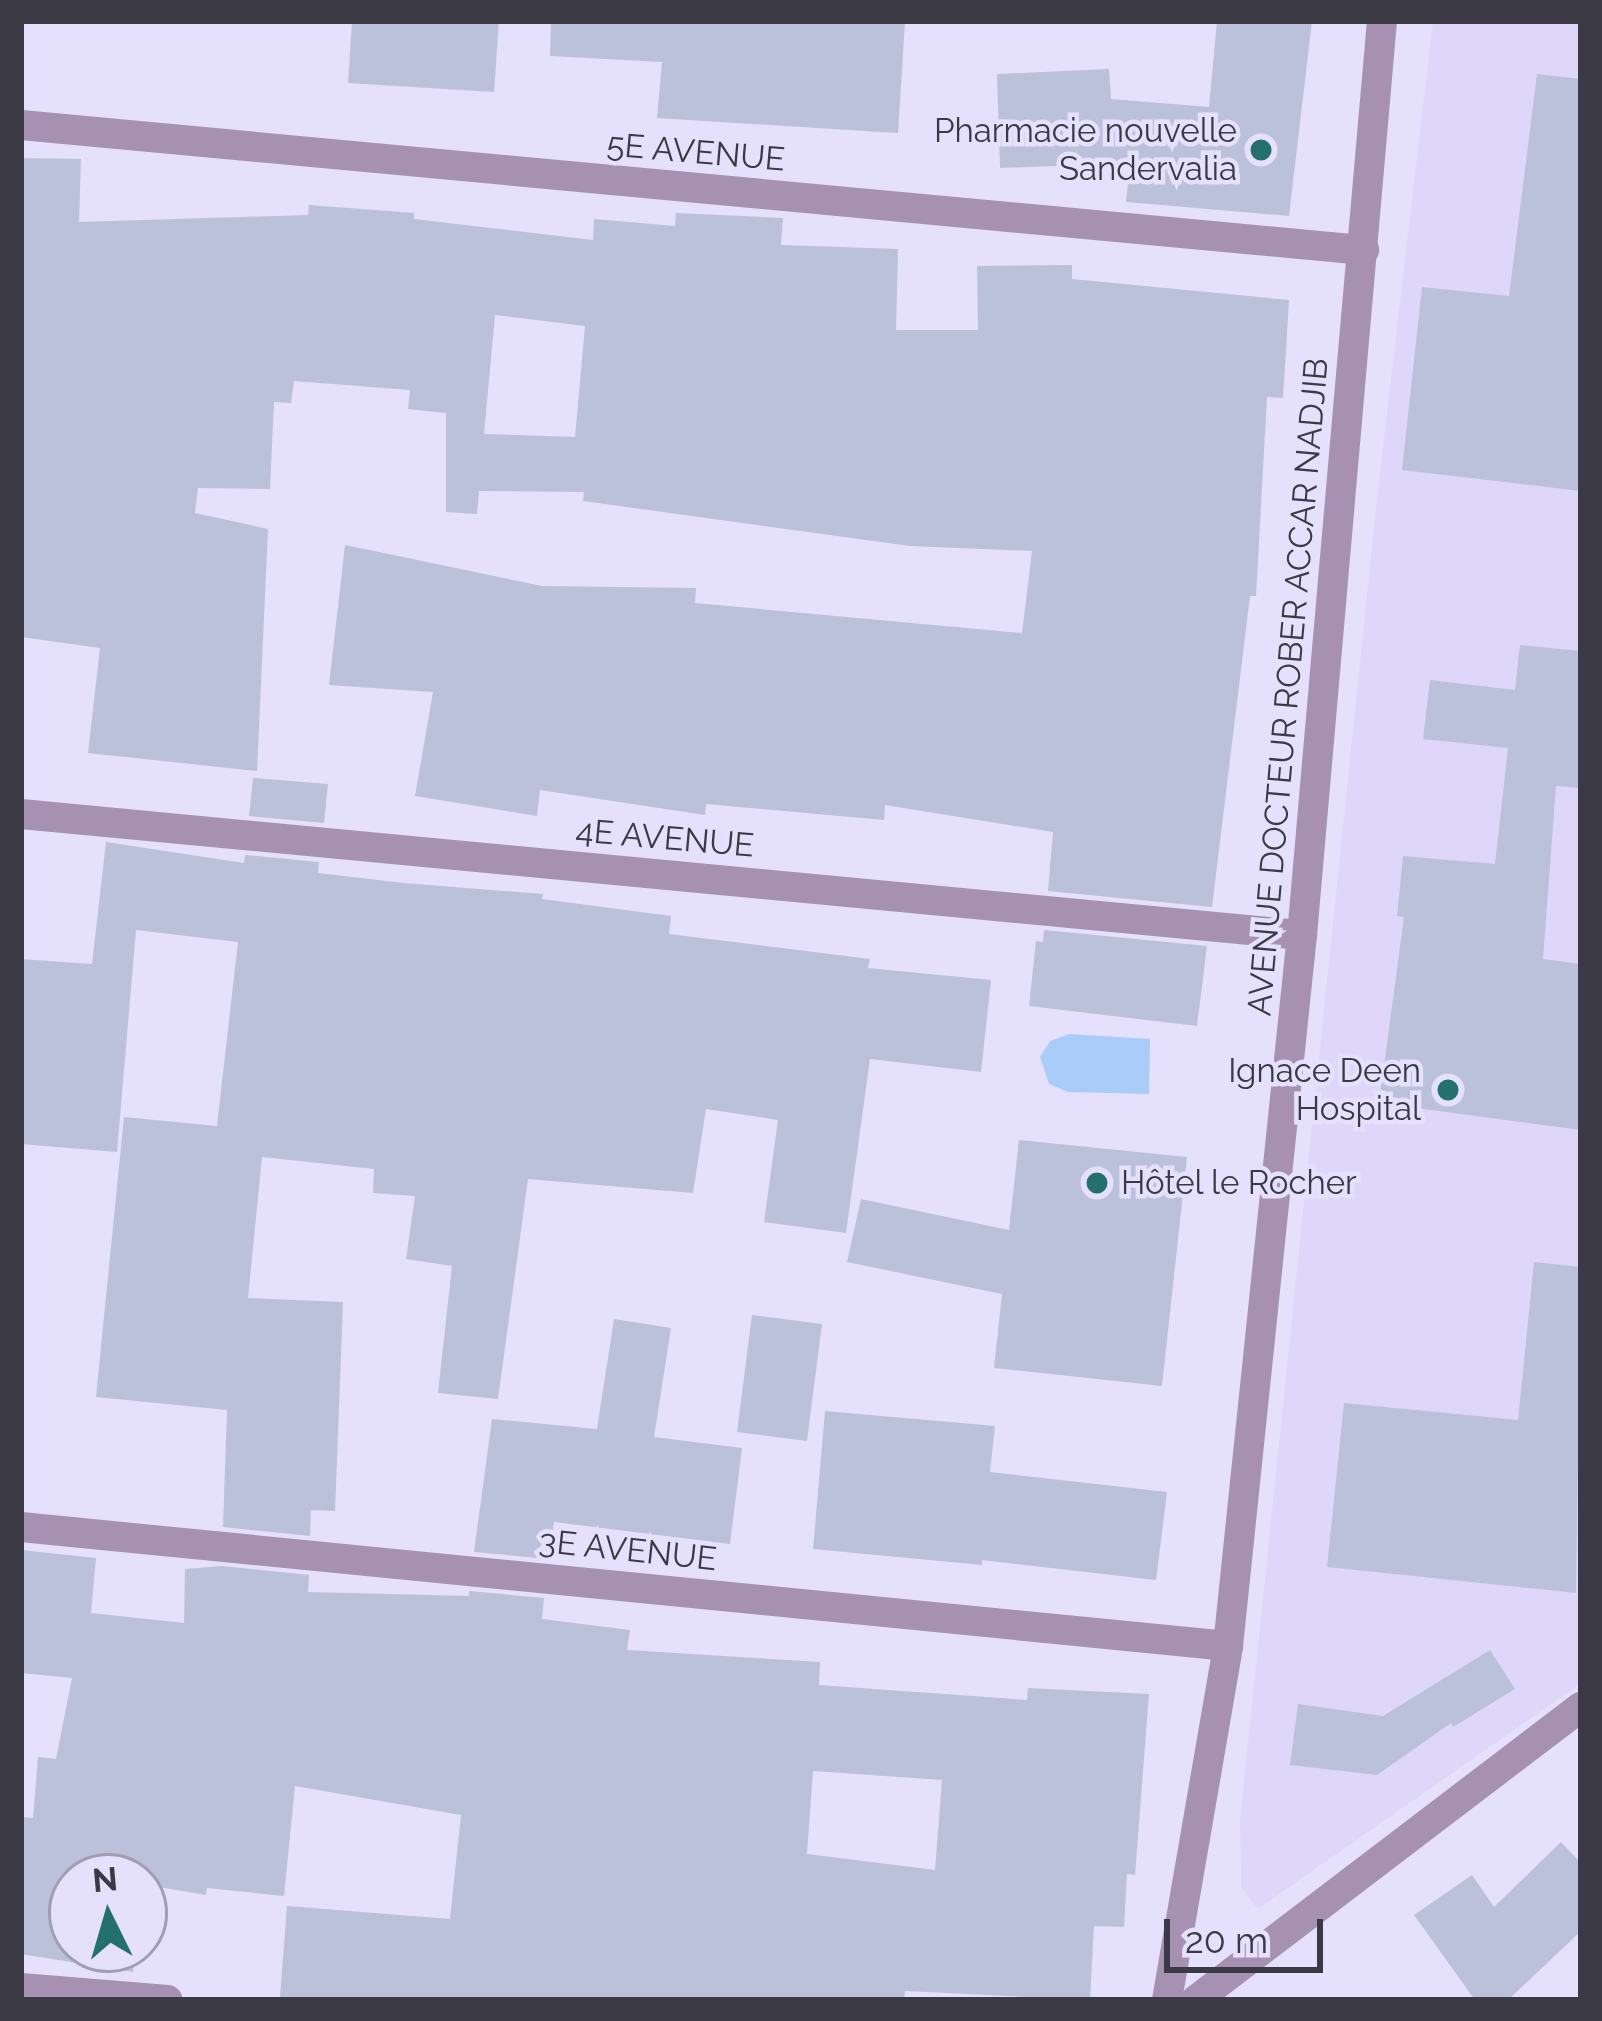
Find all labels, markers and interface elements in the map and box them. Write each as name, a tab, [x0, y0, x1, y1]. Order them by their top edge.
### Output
place label: Pharmacie nouvelle Sandervalia	[934, 111, 1237, 189]
street label: 5E AVENUE	[605, 124, 787, 180]
marker: Pharmacie nouvelle Sandervalia	[1248, 137, 1274, 163]
street label: AVENUE DOCTEUR ROBER ACCAR NADJIB	[1239, 356, 1337, 1018]
street label: 4E AVENUE	[574, 810, 756, 866]
place label: Ignace Deen Hospital	[1228, 1051, 1421, 1129]
marker: Ignace Deen Hospital	[1432, 1074, 1464, 1106]
place label: Hôtel le Rocher	[1121, 1163, 1358, 1203]
marker: Hôtel le Rocher	[1084, 1170, 1110, 1196]
street label: 3E AVENUE	[537, 1521, 719, 1579]
north arrow	[48, 1853, 168, 1973]
text: N	[91, 1859, 119, 1900]
scale bar	[1170, 1895, 1329, 1969]
text: 20 m	[1185, 1919, 1268, 1961]

